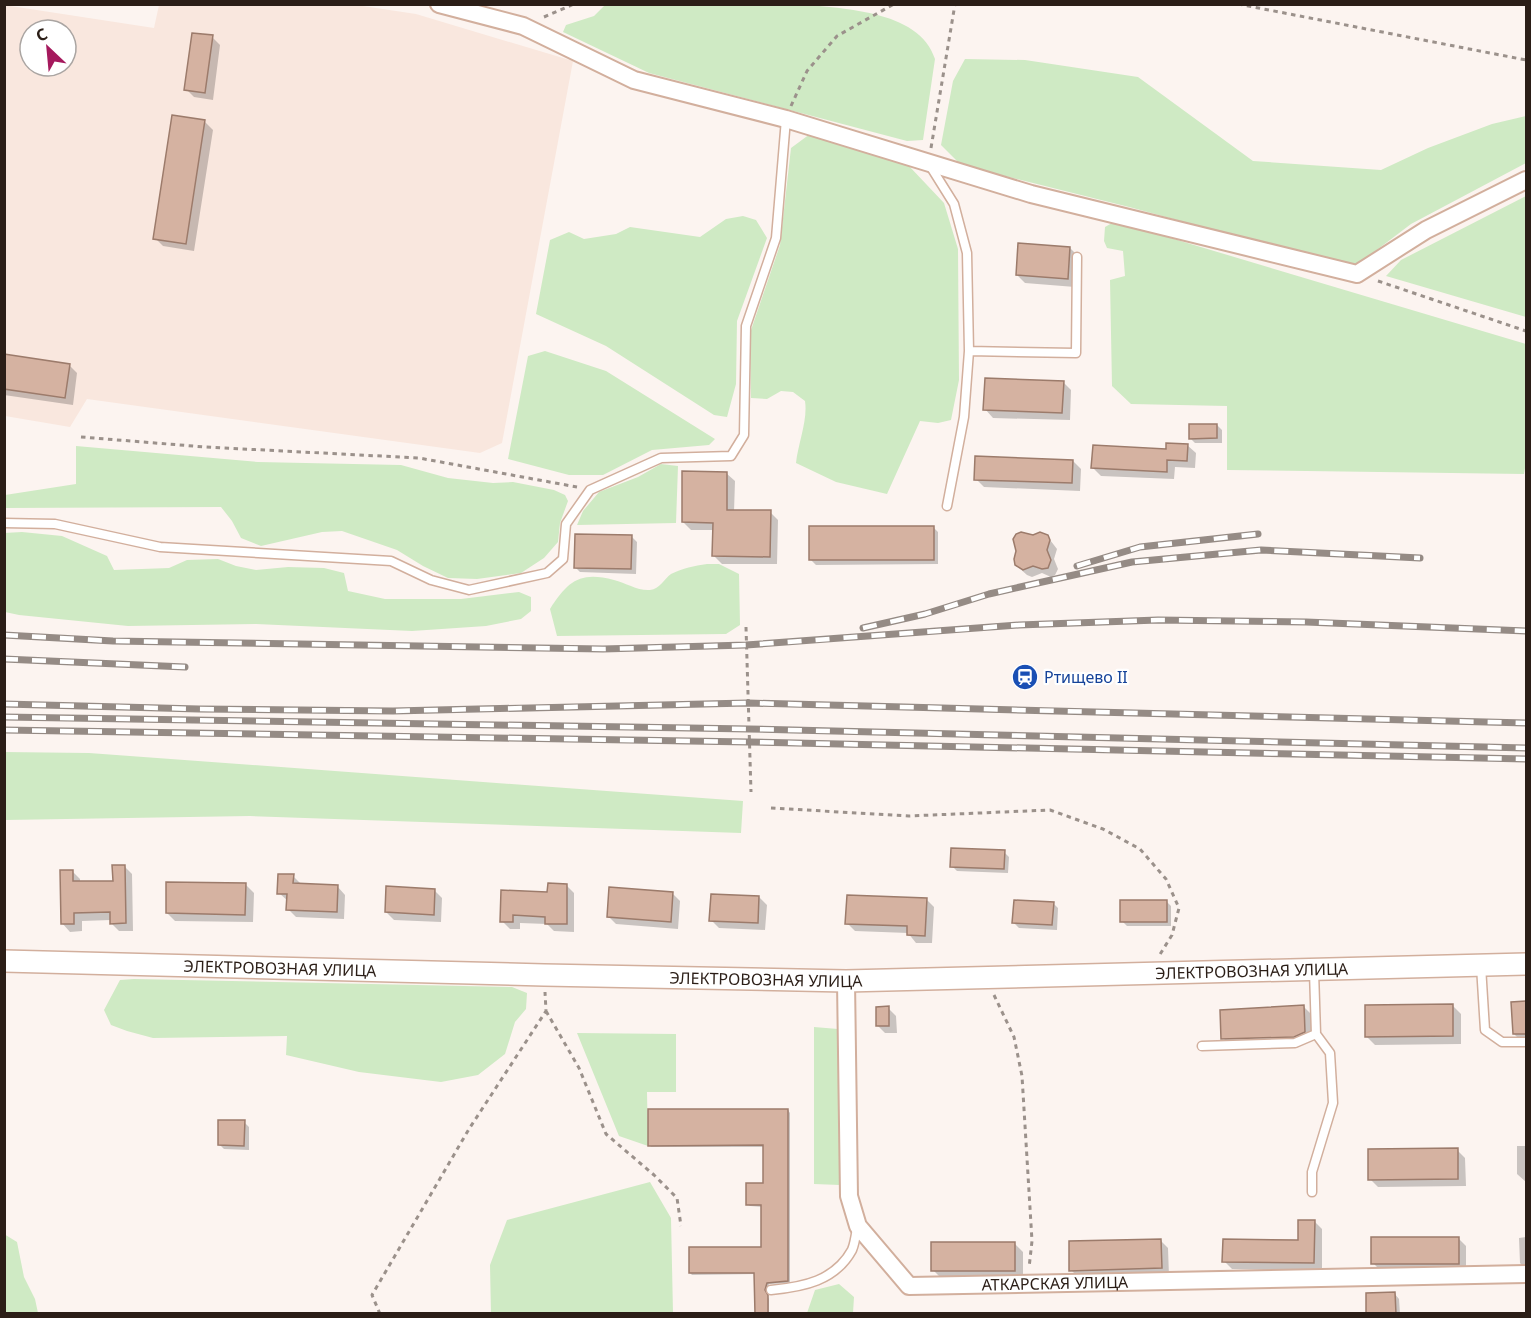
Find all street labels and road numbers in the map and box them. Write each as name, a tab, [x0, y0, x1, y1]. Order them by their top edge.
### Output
street label: ЭЛЕКТРОВОЗНАЯ УЛИЦА	[183, 955, 377, 982]
street label: ЭЛЕКТРОВОЗНАЯ УЛИЦА	[1155, 957, 1349, 984]
street label: ЭЛЕКТРОВОЗНАЯ УЛИЦА	[669, 966, 863, 992]
street label: АТКАРСКАЯ УЛИЦА	[981, 1271, 1129, 1296]

